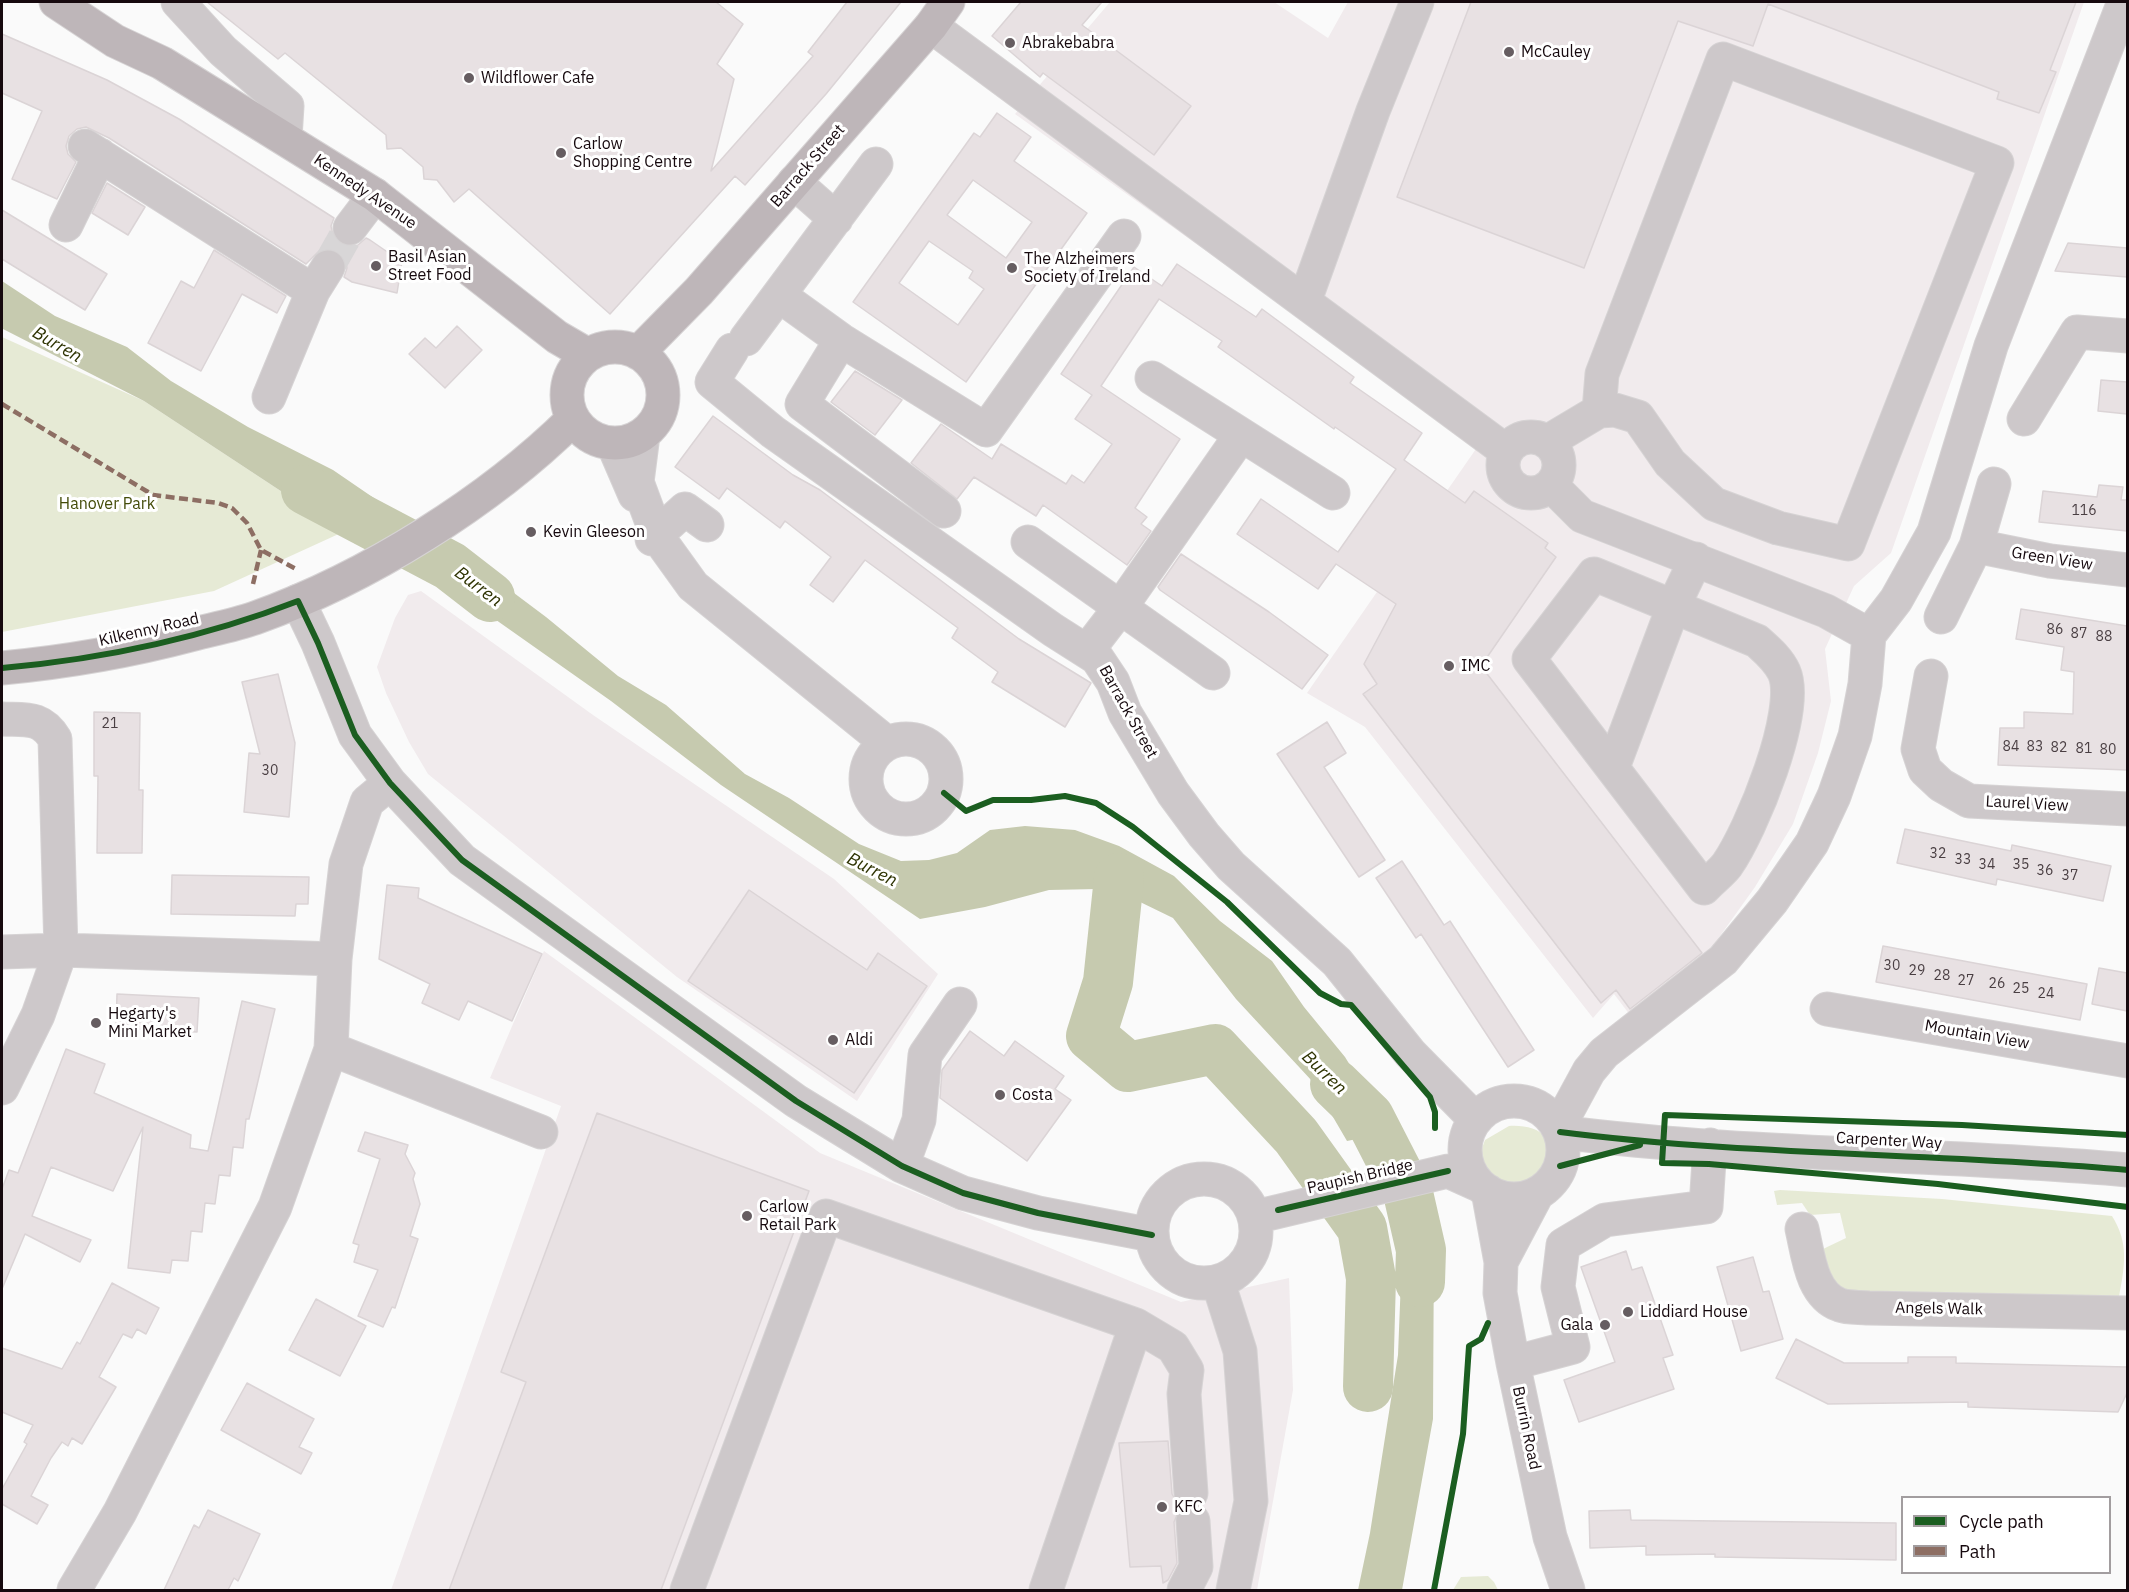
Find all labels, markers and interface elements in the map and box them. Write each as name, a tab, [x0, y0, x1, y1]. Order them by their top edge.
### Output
place label: Abrakebabra	[1022, 33, 1114, 53]
marker: Abrakebabra	[1003, 36, 1017, 50]
place label: McCauley	[1521, 42, 1591, 62]
marker: McCauley	[1502, 45, 1516, 59]
place label: Wildflower Cafe	[481, 68, 594, 88]
marker: Wildflower Cafe	[462, 71, 476, 85]
street label: Barrack Street	[767, 121, 849, 211]
place label: Carlow Shopping Centre	[573, 134, 692, 172]
marker: Carlow Shopping Centre	[554, 146, 568, 160]
street label: Kennedy Avenue	[310, 151, 420, 233]
place label: Basil Asian Street Food	[388, 247, 471, 285]
place label: The Alzheimers Society of Ireland	[1024, 249, 1151, 287]
marker: Basil Asian Street Food	[369, 259, 383, 273]
marker: The Alzheimers Society of Ireland	[1005, 261, 1019, 275]
water label: Burren	[28, 322, 86, 368]
park label: Hanover Park	[59, 494, 155, 514]
house number: 116	[2071, 503, 2097, 519]
place label: Kevin Gleeson	[543, 522, 645, 542]
marker: Kevin Gleeson	[524, 525, 538, 539]
street label: Green View	[2010, 543, 2094, 575]
water label: Burren	[450, 562, 506, 612]
street label: Kilkenny Road	[97, 609, 201, 651]
house number: 86	[2047, 622, 2063, 638]
house number: 87	[2071, 626, 2087, 642]
house number: 88	[2096, 629, 2112, 645]
place label: IMC	[1461, 656, 1490, 676]
marker: IMC	[1442, 659, 1456, 673]
street label: Barrack Street	[1095, 662, 1161, 762]
house number: 21	[102, 716, 118, 732]
house number: 84	[2003, 739, 2019, 755]
house number: 83	[2027, 739, 2043, 755]
house number: 82	[2051, 740, 2067, 756]
house number: 81	[2076, 741, 2092, 757]
house number: 80	[2100, 742, 2116, 758]
house number: 30	[262, 763, 278, 779]
street label: Laurel View	[1985, 792, 2069, 816]
house number: 32	[1930, 846, 1946, 862]
water label: Burren	[843, 848, 901, 892]
house number: 33	[1955, 852, 1971, 868]
house number: 34	[1979, 857, 1995, 873]
house number: 35	[2013, 857, 2029, 873]
house number: 36	[2037, 863, 2053, 879]
house number: 37	[2062, 868, 2078, 884]
house number: 30	[1884, 958, 1900, 974]
house number: 29	[1909, 963, 1925, 979]
house number: 28	[1934, 968, 1950, 984]
house number: 27	[1958, 973, 1974, 989]
house number: 26	[1989, 976, 2005, 992]
house number: 25	[2013, 981, 2029, 997]
house number: 24	[2038, 986, 2054, 1002]
place label: Hegarty's Mini Market	[108, 1004, 192, 1042]
marker: Hegarty's Mini Market	[89, 1016, 103, 1030]
street label: Mountain View	[1923, 1016, 2031, 1054]
place label: Aldi	[845, 1030, 873, 1050]
marker: Aldi	[826, 1033, 840, 1047]
water label: Burren	[1297, 1047, 1351, 1099]
place label: Costa	[1012, 1085, 1053, 1105]
marker: Costa	[993, 1088, 1007, 1102]
street label: Carpenter Way	[1836, 1129, 1942, 1153]
street label: Paupish Bridge	[1305, 1156, 1415, 1198]
place label: Carlow Retail Park	[759, 1197, 836, 1235]
marker: Carlow Retail Park	[740, 1209, 754, 1223]
street label: Angels Walk	[1895, 1299, 1983, 1319]
place label: Liddiard House	[1640, 1302, 1748, 1322]
marker: Liddiard House	[1621, 1305, 1635, 1319]
place label: Gala	[1560, 1315, 1593, 1335]
marker: Gala	[1598, 1318, 1612, 1332]
street label: Burrin Road	[1508, 1384, 1544, 1472]
legend	[1901, 1496, 2111, 1574]
place label: KFC	[1174, 1497, 1203, 1517]
marker: KFC	[1155, 1500, 1169, 1514]
text: Cycle path	[1959, 1510, 2044, 1533]
text: Path	[1959, 1540, 1996, 1563]

